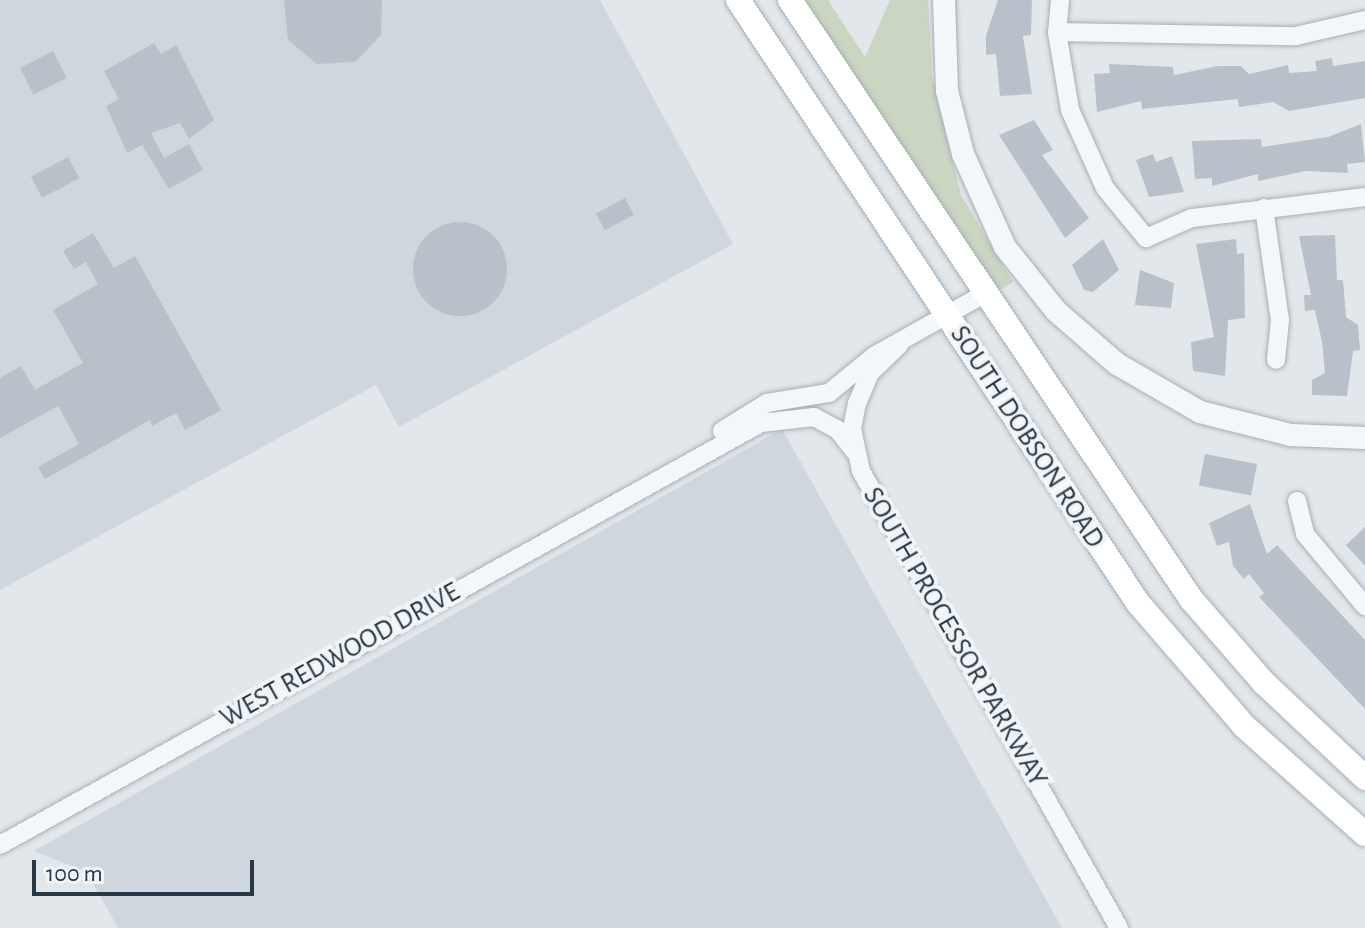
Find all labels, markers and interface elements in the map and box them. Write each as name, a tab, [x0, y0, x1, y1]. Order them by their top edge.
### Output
street label: SOUTH DOBSON ROAD	[942, 319, 1112, 555]
street label: SOUTH PROCESSOR PARKWAY	[855, 481, 1055, 793]
street label: WEST REDWOOD DRIVE	[214, 575, 466, 735]
scale bar	[36, 844, 258, 894]
text: 100 m	[46, 862, 103, 886]

